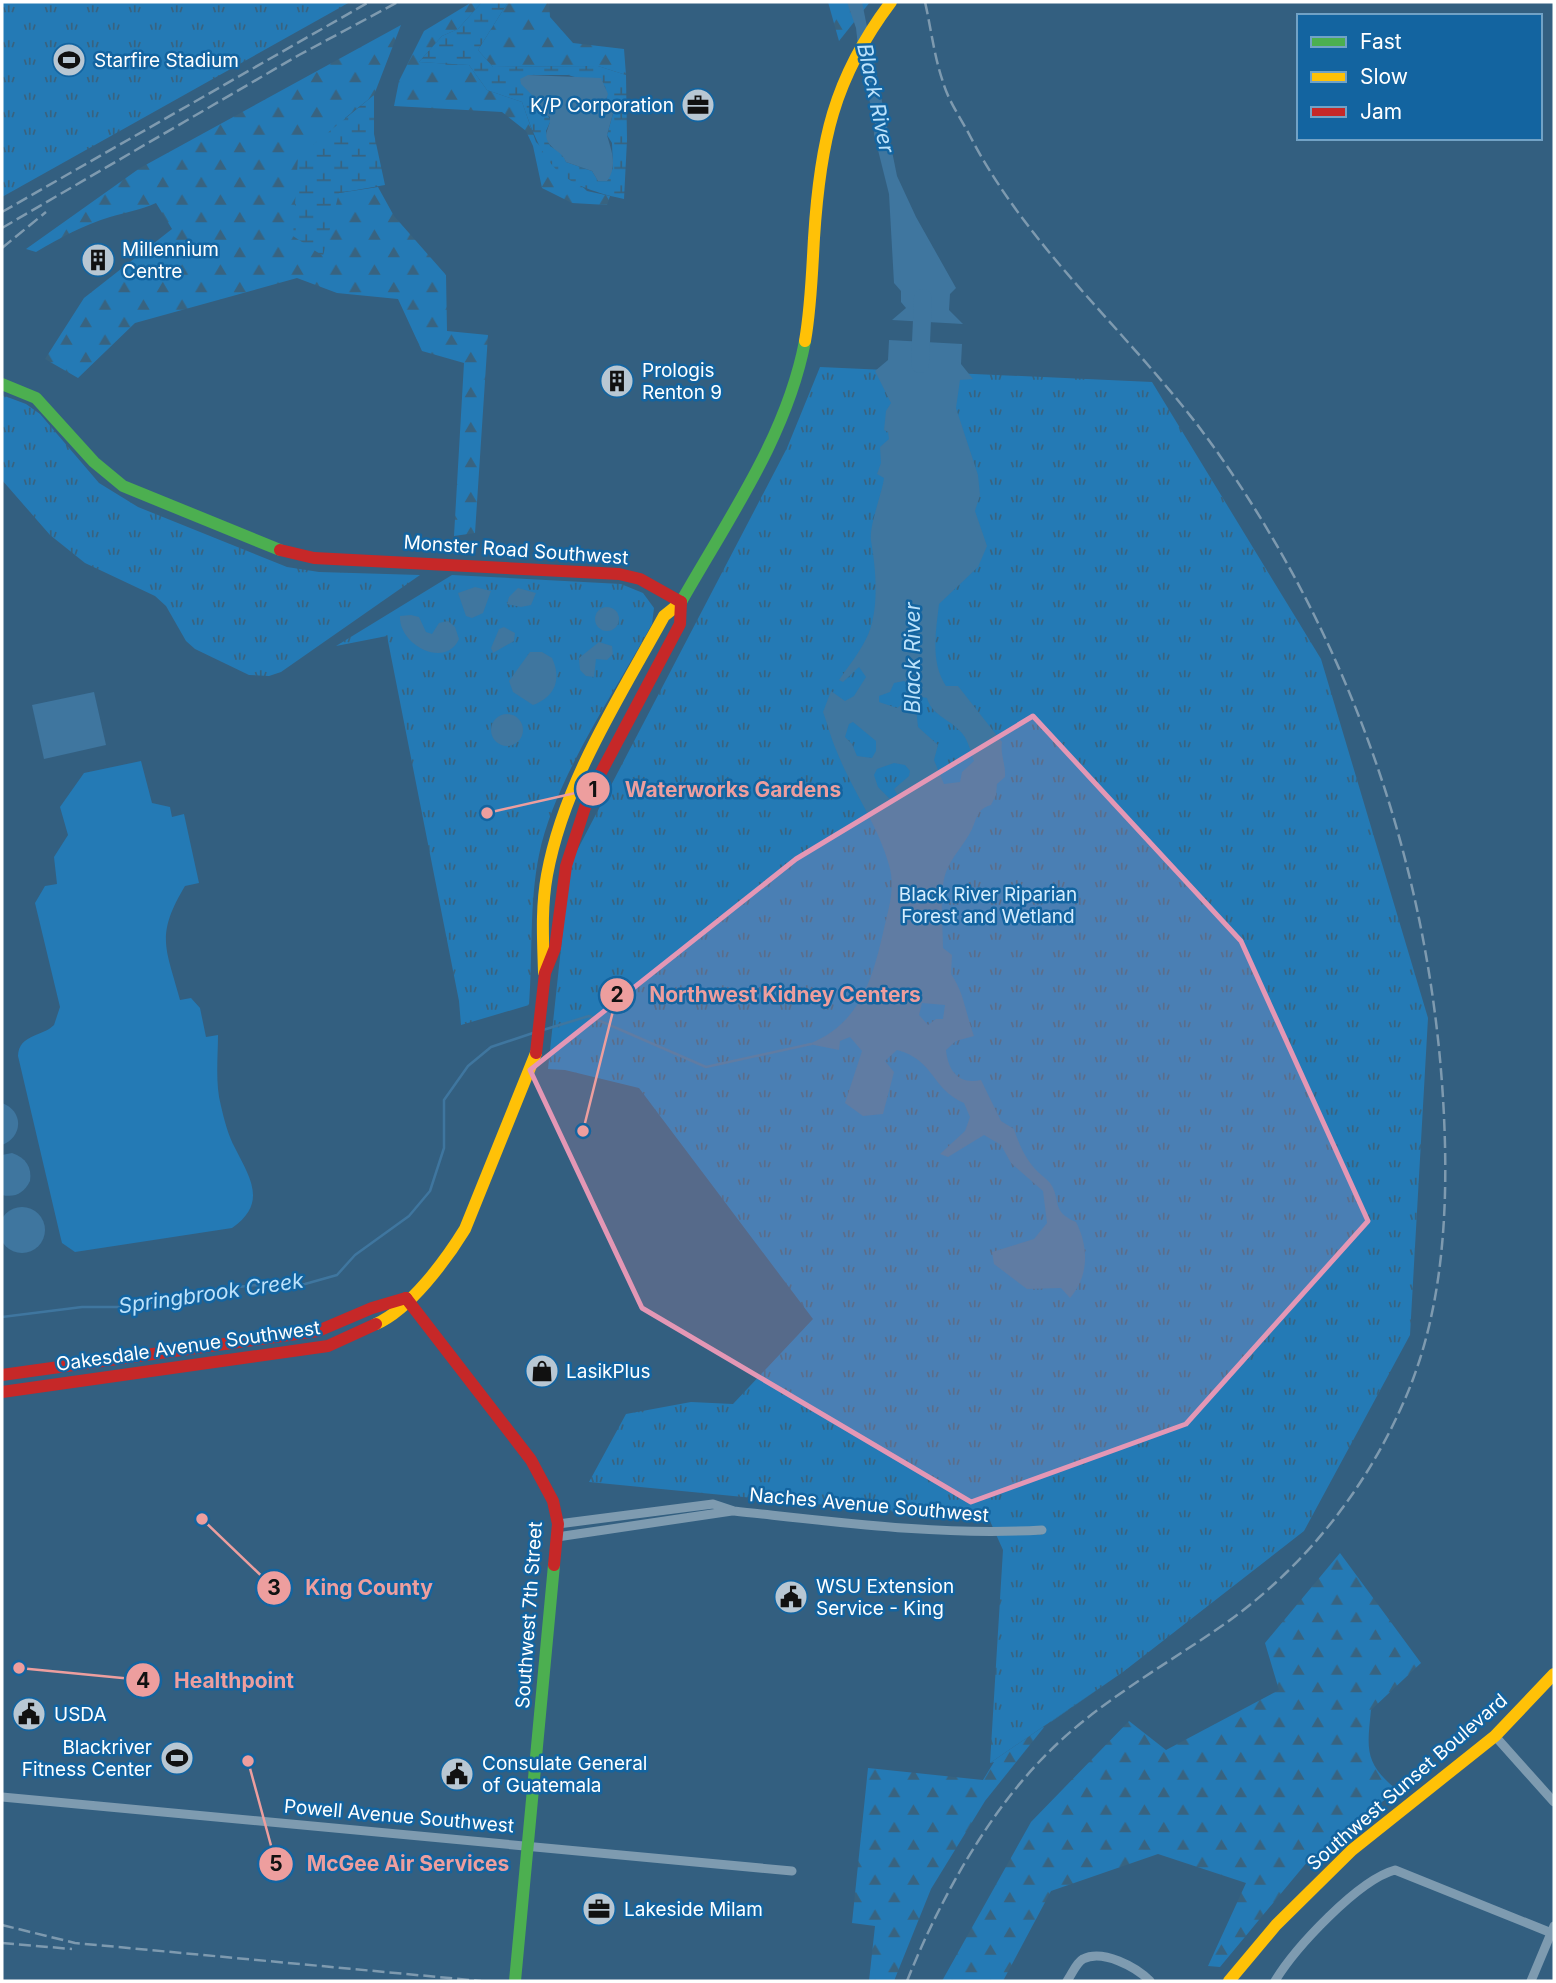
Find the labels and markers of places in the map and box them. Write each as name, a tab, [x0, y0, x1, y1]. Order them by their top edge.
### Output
sports icon: Starfire Stadium	[50, 41, 88, 79]
place label: Starfire Stadium	[94, 49, 239, 72]
office icon: K/P Corporation	[679, 86, 717, 124]
place label: K/P Corporation	[530, 94, 674, 117]
place label: Millennium Centre	[122, 238, 219, 283]
building icon: Millennium Centre	[79, 241, 117, 279]
place label: Prologis Renton 9	[642, 359, 722, 404]
building icon: Prologis Renton 9	[598, 362, 636, 400]
callout: Waterworks Gardens	[576, 768, 855, 810]
callout: Northwest Kidney Centers	[600, 974, 935, 1016]
shop icon: LasikPlus	[523, 1352, 561, 1390]
place label: LasikPlus	[566, 1360, 650, 1383]
callout: King County	[256, 1567, 447, 1609]
place label: WSU Extension Service - King	[816, 1575, 954, 1620]
public building icon: WSU Extension Service - King	[772, 1578, 810, 1616]
callout: Healthpoint	[125, 1659, 308, 1701]
public building icon: USDA	[10, 1695, 48, 1733]
place label: USDA	[54, 1703, 107, 1726]
place label: Blackriver Fitness Center	[22, 1736, 152, 1781]
sports icon: Blackriver Fitness Center	[158, 1739, 196, 1777]
place label: Consulate General of Guatemala	[482, 1752, 647, 1797]
public building icon: Consulate General of Guatemala	[438, 1755, 476, 1793]
callout: McGee Air Services	[258, 1843, 524, 1885]
office icon: Lakeside Milam	[580, 1890, 618, 1928]
place label: Lakeside Milam	[624, 1898, 763, 1921]

